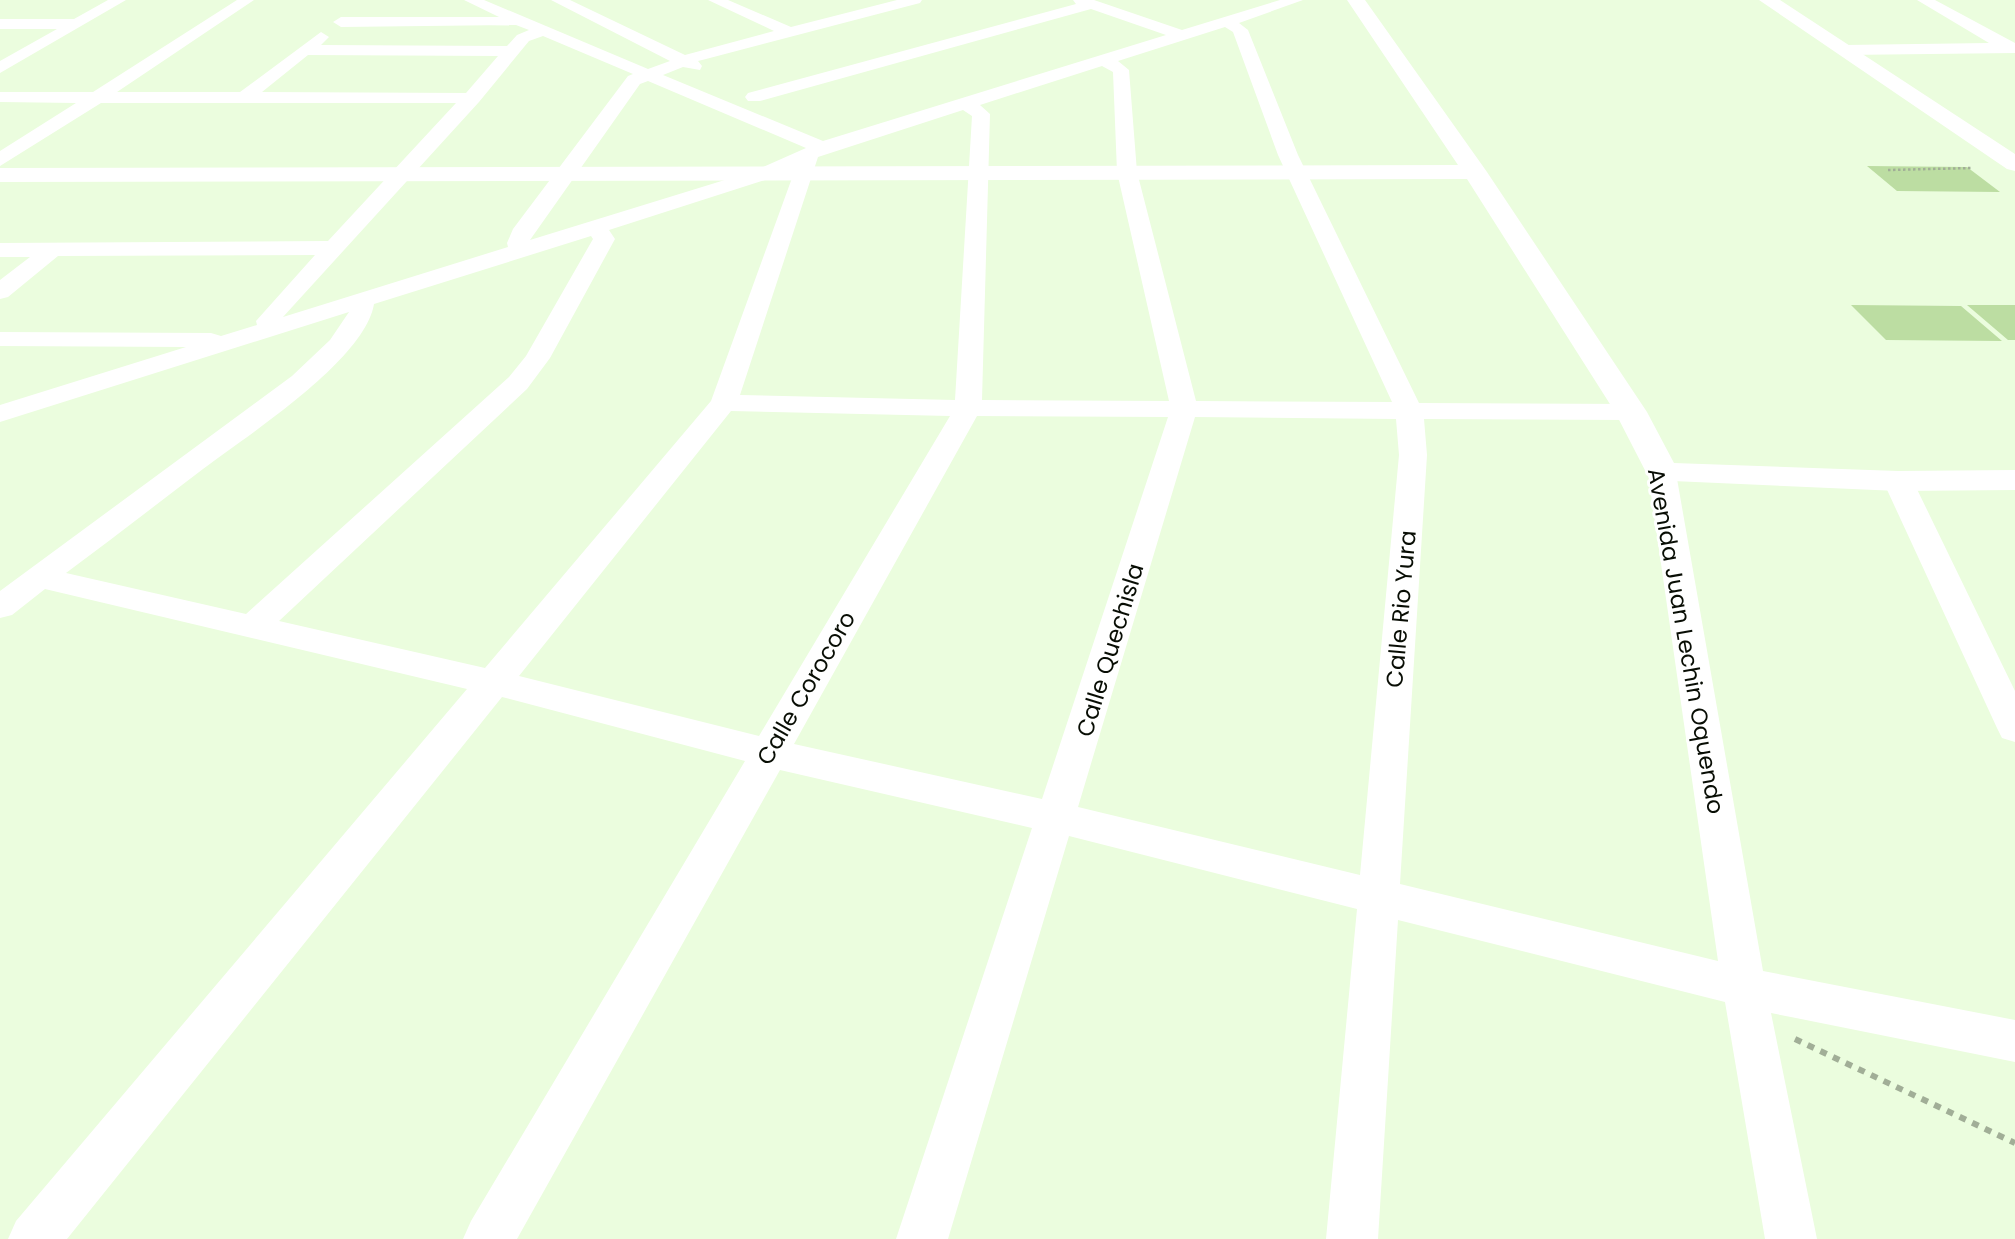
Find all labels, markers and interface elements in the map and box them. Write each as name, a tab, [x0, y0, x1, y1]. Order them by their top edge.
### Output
street label: Avenida Juan Lechin Oquendo	[1640, 466, 1732, 816]
street label: Calle Rio Yura	[1378, 529, 1424, 689]
street label: Calle Quechisla	[1068, 559, 1152, 741]
street label: Calle Corocoro	[749, 605, 863, 771]

